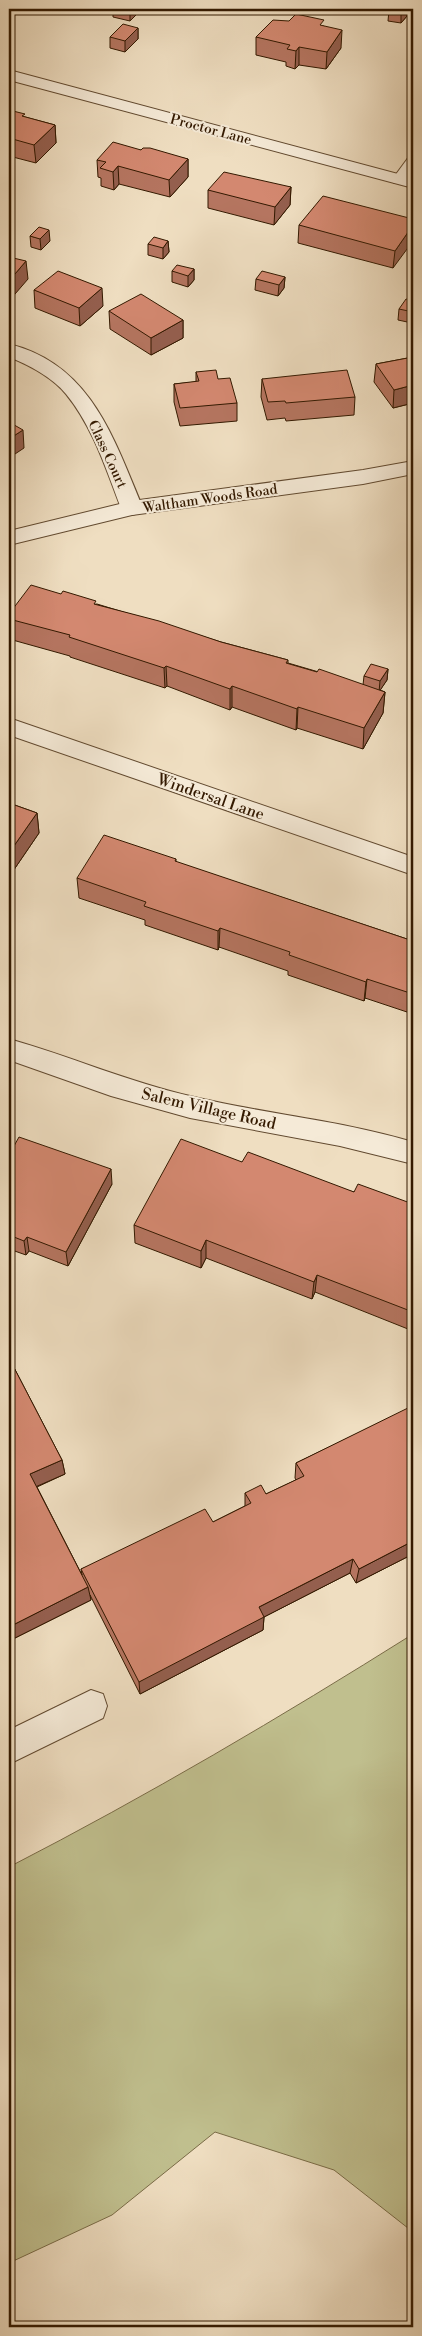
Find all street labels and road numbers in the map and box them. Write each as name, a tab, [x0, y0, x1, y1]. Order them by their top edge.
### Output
street label: Proctor Lane	[168, 110, 254, 149]
street label: Class Court	[84, 418, 131, 491]
street label: Waltham Woods Road	[141, 481, 279, 517]
street label: Windersal Lane	[153, 769, 267, 825]
street label: Salem Village Road	[140, 1084, 278, 1134]

